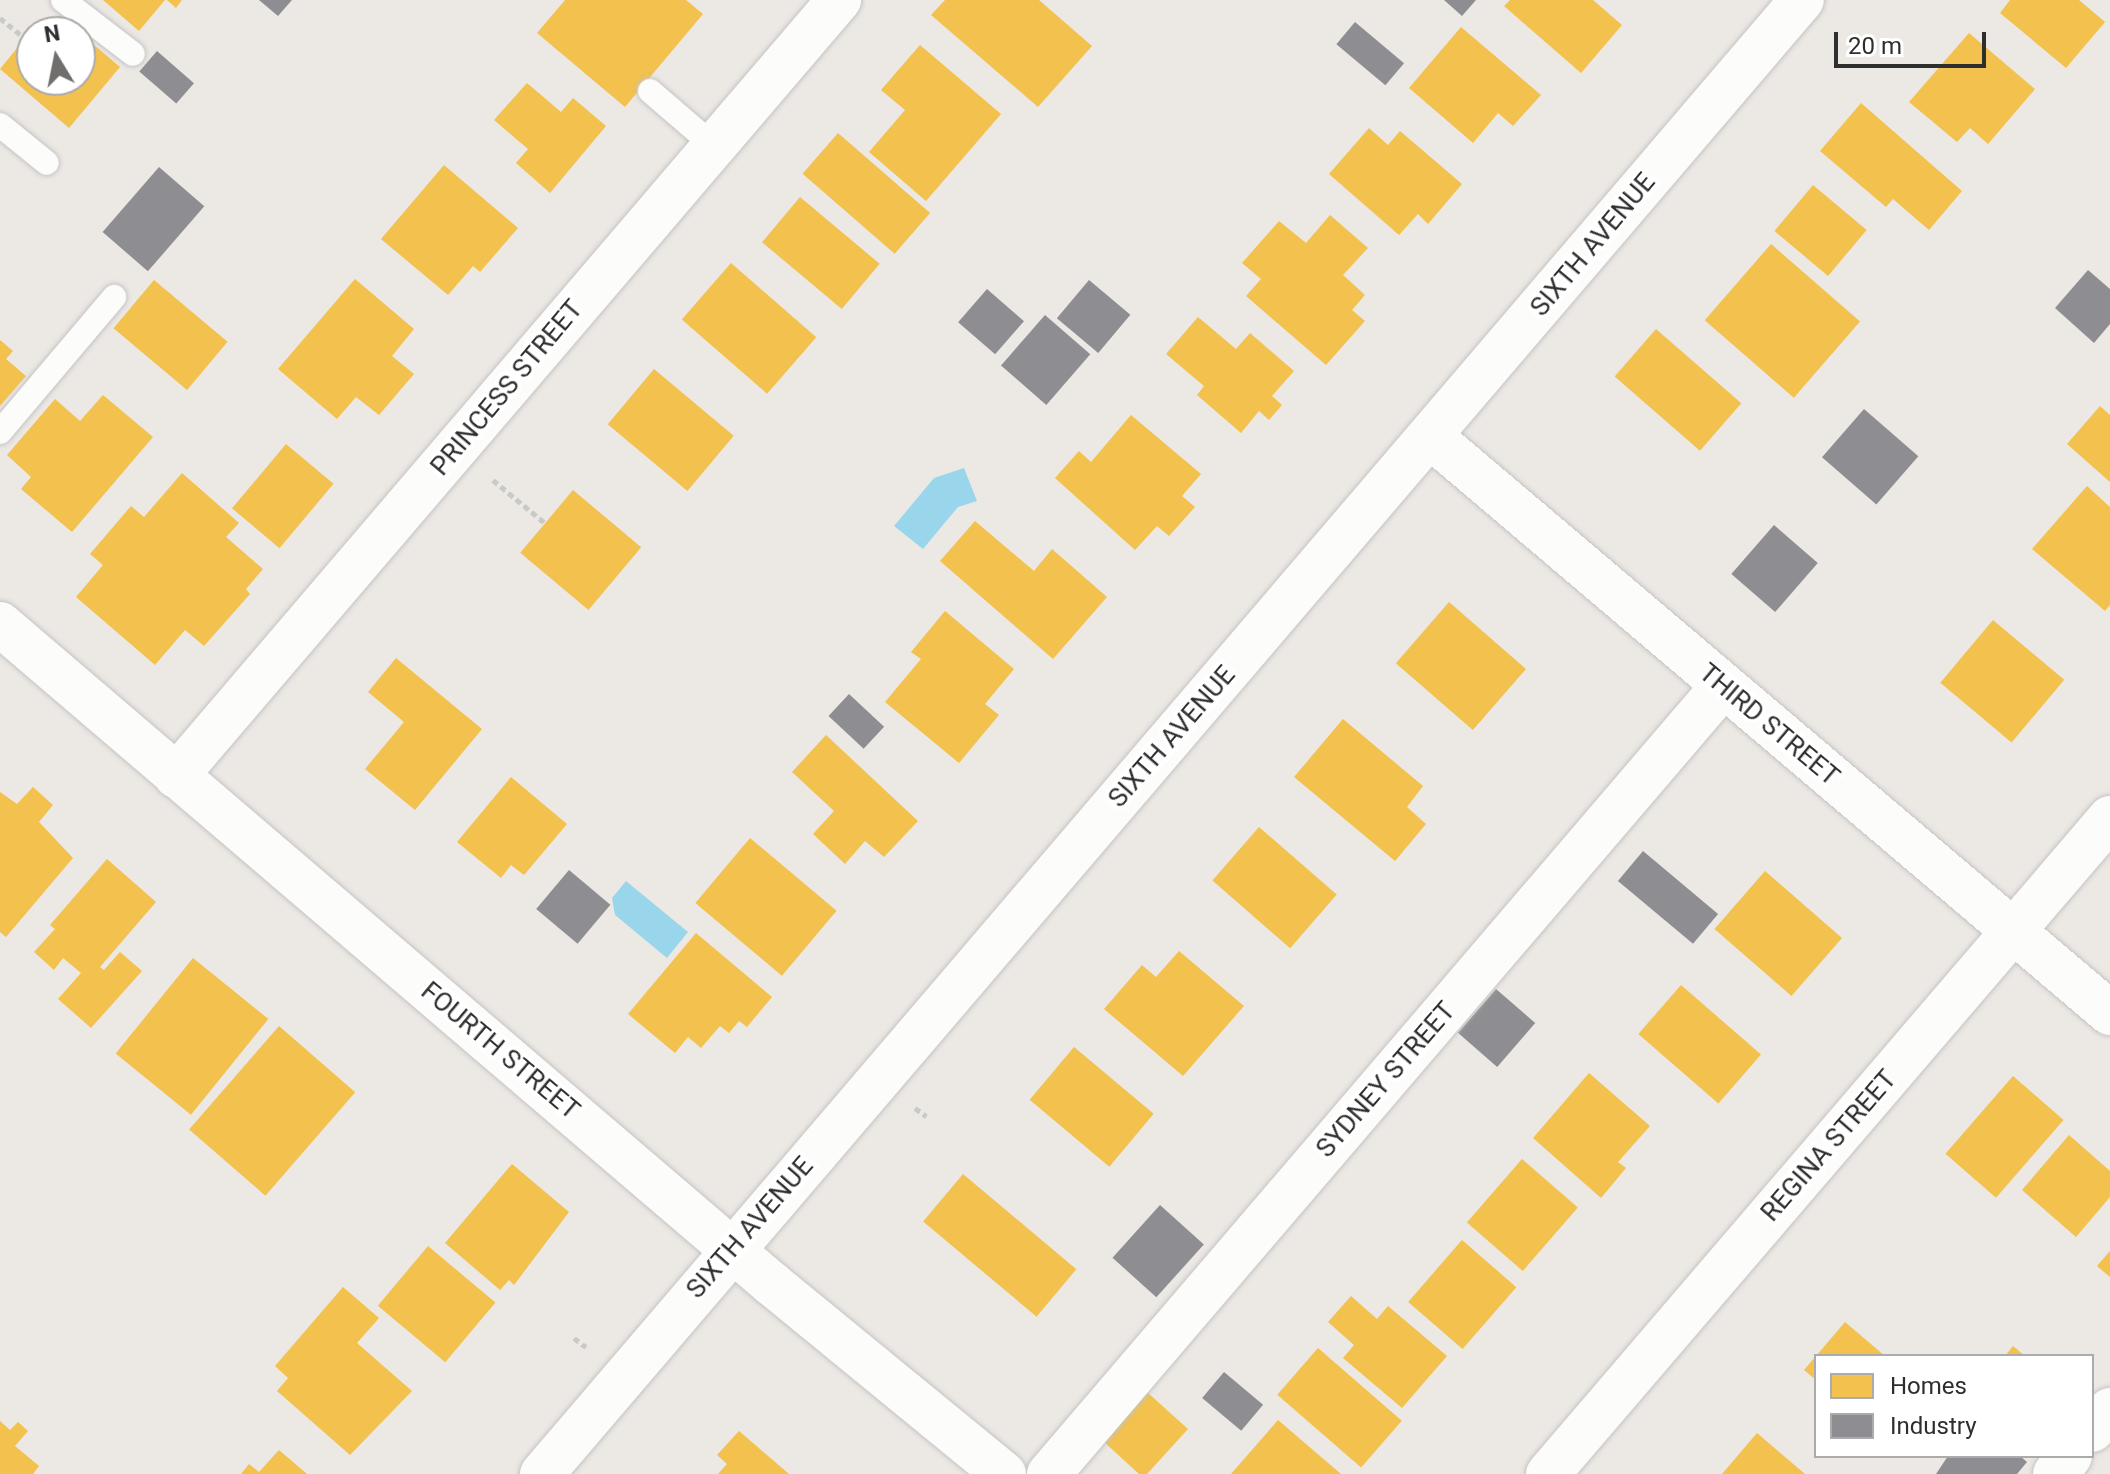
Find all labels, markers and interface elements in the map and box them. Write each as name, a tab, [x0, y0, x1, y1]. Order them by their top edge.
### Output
north arrow	[16, 16, 96, 96]
scale bar	[1838, 16, 1990, 66]
text: N	[42, 20, 62, 48]
text: 20 m	[1848, 32, 1902, 60]
street label: SIXTH AVENUE	[1524, 167, 1662, 323]
street label: PRINCESS STREET	[425, 294, 589, 482]
street label: THIRD STREET	[1693, 657, 1845, 793]
street label: SIXTH AVENUE	[1102, 660, 1242, 814]
street label: FOURTH STREET	[415, 976, 585, 1126]
street label: SYDNEY STREET	[1310, 996, 1462, 1164]
street label: REGINA STREET	[1755, 1064, 1903, 1228]
street label: SIXTH AVENUE	[680, 1151, 820, 1305]
legend	[1814, 1354, 2094, 1458]
text: Homes	[1890, 1372, 1967, 1400]
text: Industry	[1890, 1412, 1976, 1440]

